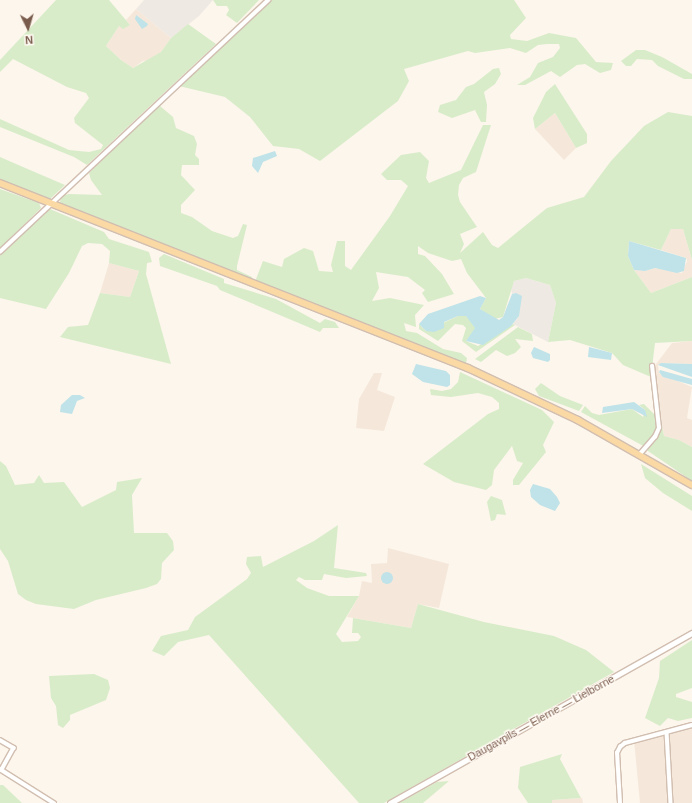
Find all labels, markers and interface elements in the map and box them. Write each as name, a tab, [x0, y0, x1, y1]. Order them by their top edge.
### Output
north arrow	[8, 8, 48, 48]
text: N	[25, 34, 34, 46]
street label: Daugavpils — Elerne — Lielborne	[465, 672, 617, 764]

